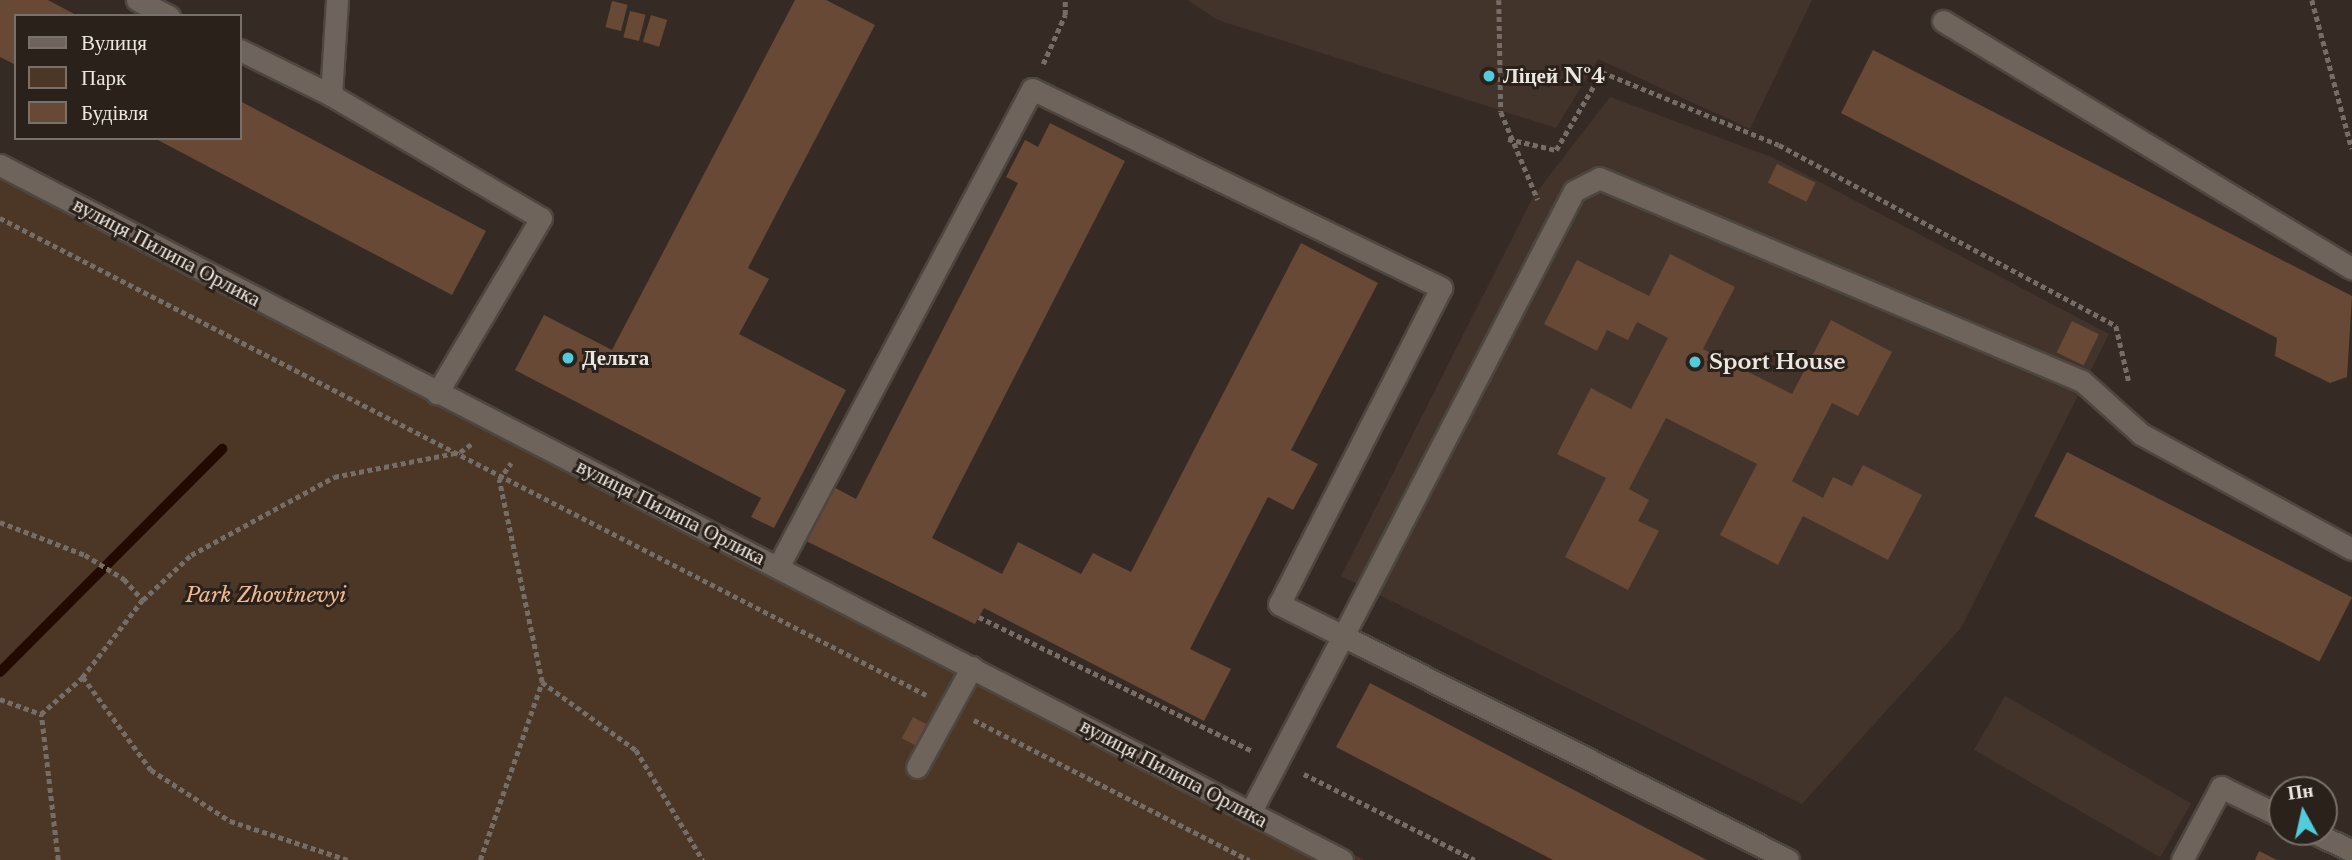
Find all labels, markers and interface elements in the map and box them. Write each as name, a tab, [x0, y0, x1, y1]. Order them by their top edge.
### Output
legend	[14, 14, 242, 140]
text: Вулиця	[81, 30, 147, 56]
place label: Ліцей №4	[1503, 63, 1605, 89]
text: Парк	[81, 65, 126, 91]
marker: Ліцей №4	[1481, 68, 1497, 84]
text: Будівля	[81, 100, 148, 126]
street label: вулиця Пилипа Орлика	[69, 192, 265, 312]
place label: Дельта	[582, 345, 649, 371]
place label: Sport House	[1709, 349, 1846, 375]
marker: Дельта	[560, 350, 576, 366]
marker: Sport House	[1687, 354, 1703, 370]
street label: вулиця Пилипа Орлика	[572, 453, 770, 571]
park label: Park Zhovtnevyi	[185, 582, 347, 608]
street label: вулиця Пилипа Орлика	[1076, 713, 1272, 833]
north arrow	[2268, 776, 2338, 846]
text: Пн	[2286, 779, 2315, 805]

